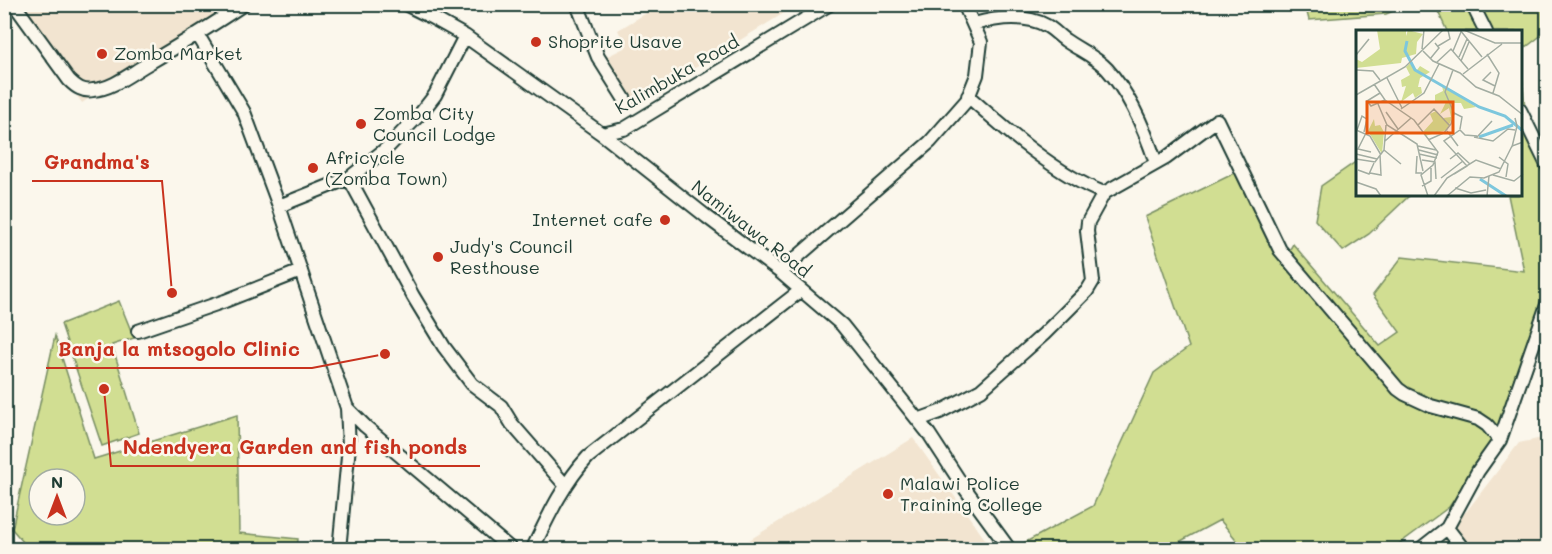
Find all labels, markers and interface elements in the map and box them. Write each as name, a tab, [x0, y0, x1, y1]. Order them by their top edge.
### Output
place label: Shoprite Usave	[548, 29, 682, 53]
street label: Kalimbuka Road	[610, 29, 743, 119]
inset map	[1356, 30, 1522, 196]
marker: Shoprite Usave	[529, 35, 543, 49]
place label: Zomba Market	[114, 41, 243, 65]
marker: Zomba Market	[95, 47, 109, 61]
place label: Zomba City Council Lodge	[373, 101, 496, 146]
marker: Zomba City Council Lodge	[354, 117, 368, 131]
callout: Grandma's	[32, 143, 162, 181]
place label: Africycle (Zomba Town)	[325, 145, 447, 190]
text: Grandma's	[44, 148, 150, 174]
marker: Africycle (Zomba Town)	[306, 161, 320, 175]
street label: Namiwawa Road	[687, 174, 816, 282]
place label: Internet cafe	[532, 207, 653, 231]
marker: Internet cafe	[658, 213, 672, 227]
place label: Judy's Council Resthouse	[450, 234, 573, 279]
marker: Judy's Council Resthouse	[431, 250, 445, 264]
callout: Banja la mtsogolo Clinic	[46, 330, 312, 368]
text: Banja la mtsogolo Clinic	[58, 335, 300, 361]
callout: Ndendyera Garden and fish ponds	[111, 428, 480, 466]
text: Ndendyera Garden and fish ponds	[123, 433, 467, 459]
north arrow	[27, 467, 87, 527]
text: N	[51, 471, 63, 492]
place label: Malawi Police Training College	[900, 471, 1043, 516]
marker: Malawi Police Training College	[881, 487, 895, 501]

